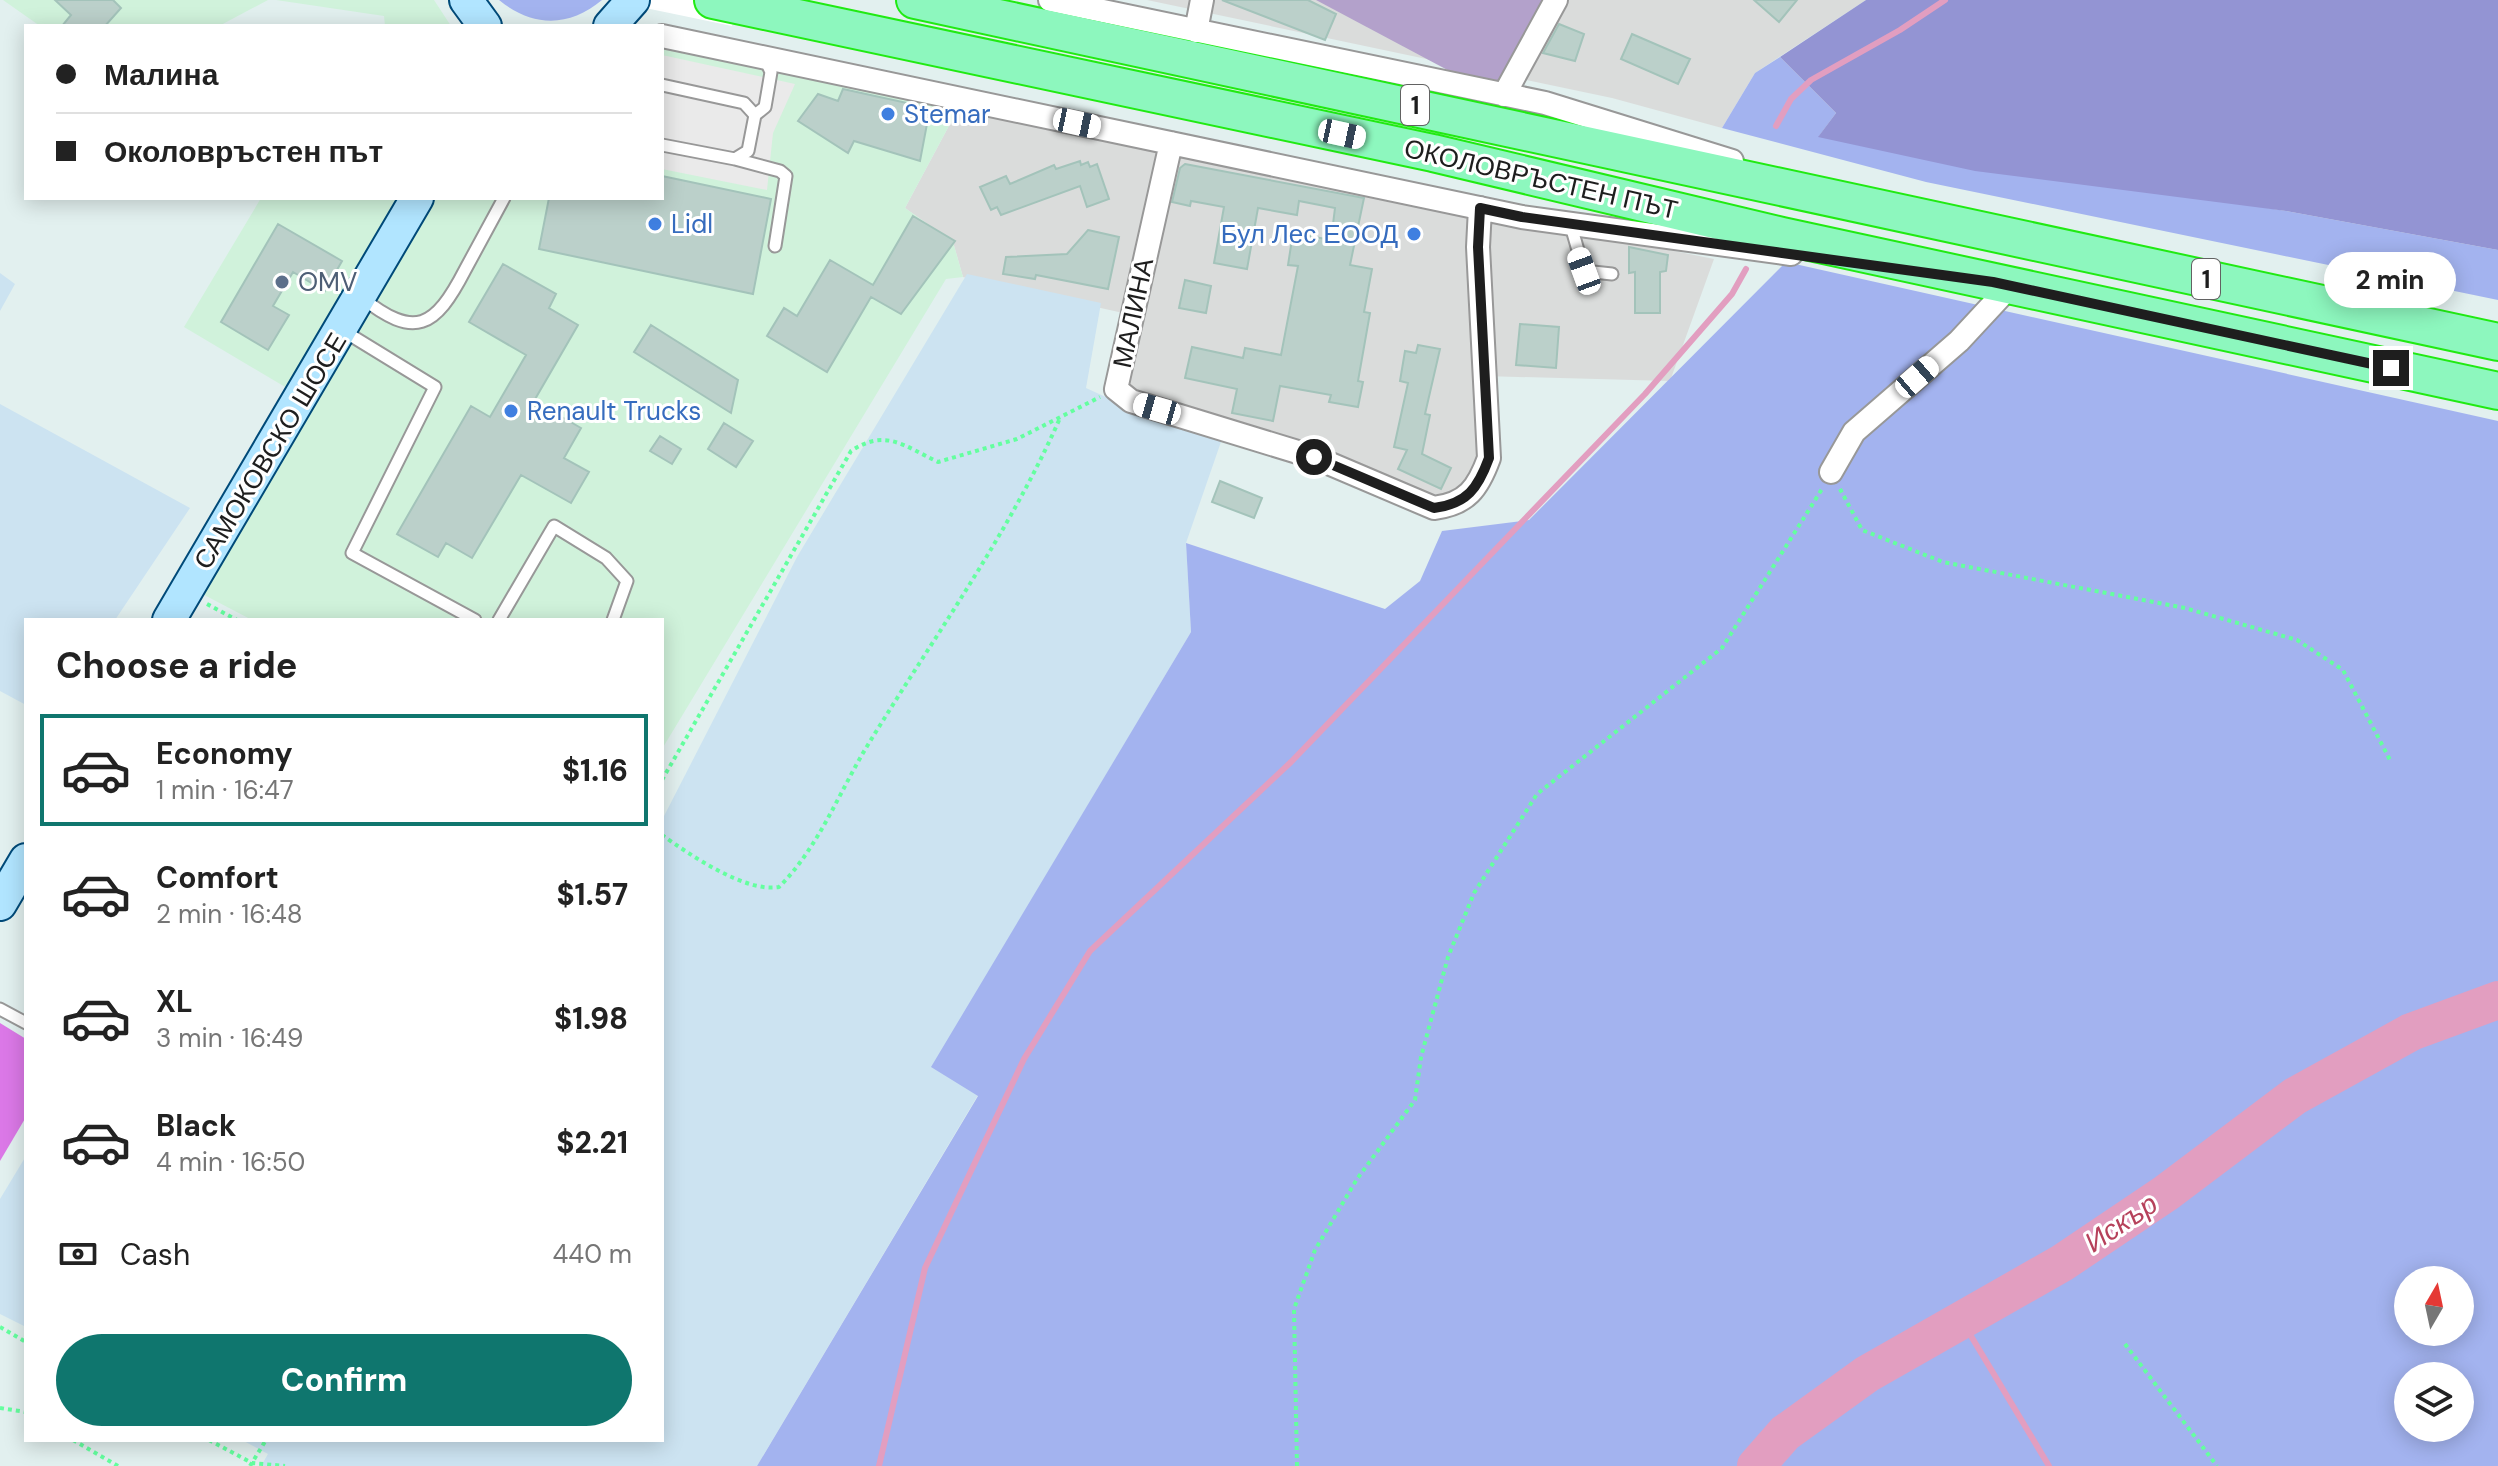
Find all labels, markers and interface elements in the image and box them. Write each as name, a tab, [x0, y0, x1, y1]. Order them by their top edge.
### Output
text: Малина	[104, 55, 218, 94]
road number: 1	[1401, 85, 1429, 125]
place label: Stemar	[904, 97, 991, 131]
marker: Stemar	[879, 105, 897, 123]
car	[1051, 106, 1103, 140]
car	[1316, 117, 1368, 151]
street label: ОКОЛОВРЪСТЕН ПЪТ	[1401, 131, 1681, 227]
text: Околовръстен път	[104, 132, 383, 171]
place label: Lidl	[671, 207, 713, 241]
marker: Lidl	[646, 215, 664, 233]
place label: Бул Лес ЕООД	[1221, 217, 1398, 251]
marker: Бул Лес ЕООД	[1405, 225, 1423, 243]
car	[1565, 244, 1603, 298]
callout: 2 min	[2325, 252, 2457, 308]
street label: МАЛИНА	[1105, 254, 1161, 371]
road number: 1	[2192, 259, 2220, 299]
text: 2 min	[2355, 263, 2425, 297]
place label: OMV	[298, 265, 357, 299]
marker: OMV	[273, 273, 291, 291]
street label: САМОКОВСКО ШОСЕ	[186, 327, 354, 575]
route end	[2373, 350, 2409, 386]
car	[1891, 352, 1943, 402]
car	[1131, 391, 1183, 427]
place label: Renault Trucks	[527, 394, 701, 428]
marker: Renault Trucks	[502, 402, 520, 420]
route start	[1296, 439, 1332, 475]
text: Choose a ride	[56, 642, 297, 689]
icon: car	[60, 734, 132, 806]
text: Economy	[156, 734, 293, 773]
text: $1.16	[562, 751, 628, 790]
text: 1 min · 16:47	[156, 773, 294, 807]
icon: car	[60, 858, 132, 930]
text: Comfort	[156, 858, 279, 897]
text: $1.57	[556, 875, 628, 914]
text: 2 min · 16:48	[156, 897, 302, 931]
icon: car	[60, 982, 132, 1054]
text: XL	[156, 982, 193, 1021]
text: $1.98	[554, 999, 628, 1038]
text: 3 min · 16:49	[156, 1021, 303, 1055]
icon: car	[60, 1106, 132, 1178]
text: Black	[156, 1106, 236, 1145]
text: $2.21	[556, 1123, 628, 1162]
text: 4 min · 16:50	[156, 1145, 305, 1179]
water label: Искър	[2077, 1185, 2165, 1261]
icon: cash	[56, 1232, 100, 1276]
text: Cash	[120, 1235, 190, 1274]
text: 440 m	[553, 1237, 632, 1271]
north arrow	[2394, 1266, 2474, 1346]
map controls	[2394, 1266, 2474, 1442]
button: Confirm	[56, 1334, 632, 1426]
button: layers	[2394, 1362, 2474, 1442]

